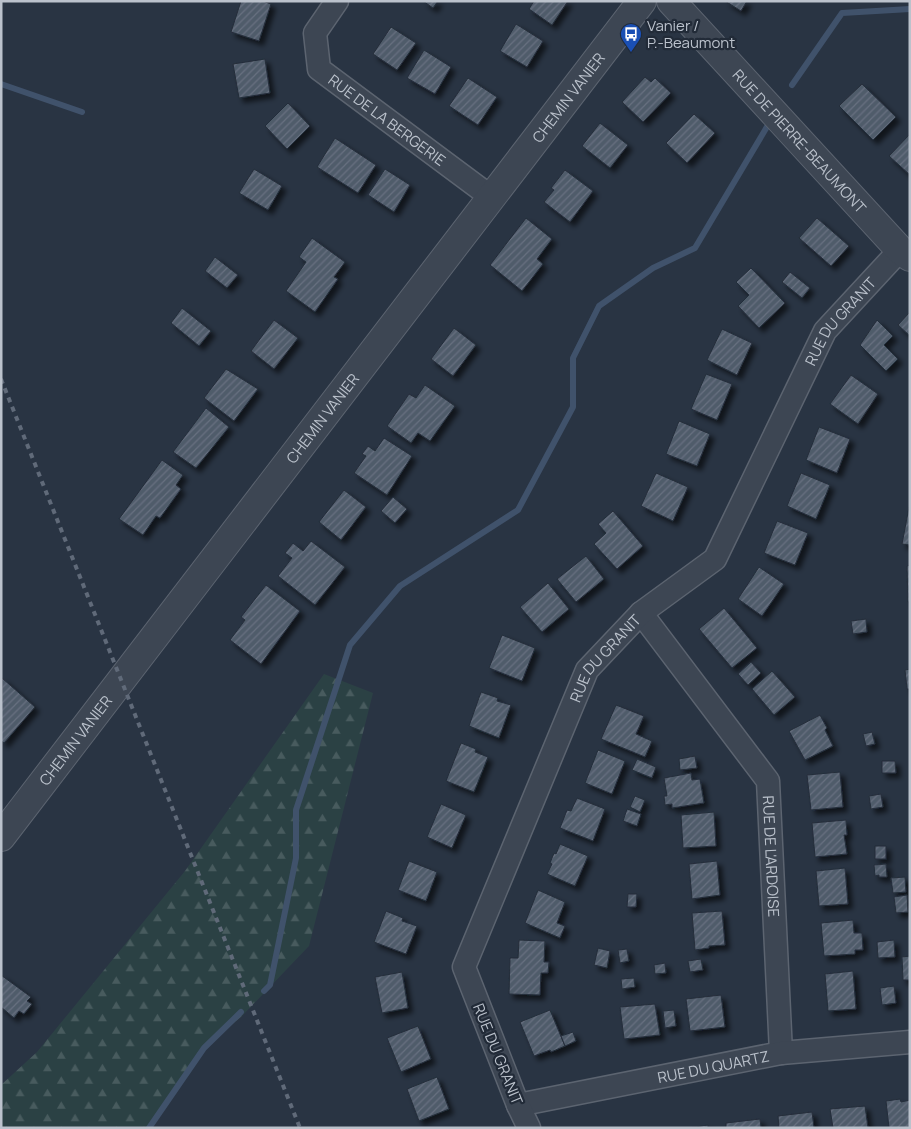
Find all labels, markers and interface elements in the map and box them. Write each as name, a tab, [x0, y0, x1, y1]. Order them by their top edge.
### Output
place label: Vanier / P.-Beaumont	[647, 15, 735, 53]
bus stop icon: Vanier / P.-Beaumont	[619, 22, 643, 53]
street label: CHEMIN VANIER	[527, 48, 609, 147]
street label: RUE DE PIERRE-BEAUMONT	[728, 64, 871, 217]
street label: RUE DE LA BERGERIE	[324, 69, 450, 170]
street label: RUE DU GRANIT	[799, 272, 881, 369]
street label: CHEMIN VANIER	[281, 369, 364, 467]
street label: RUE DU GRANIT	[564, 609, 645, 705]
street label: CHEMIN VANIER	[34, 691, 117, 790]
street label: RUE DE L'ARDOISE	[758, 795, 785, 918]
street label: RUE DU GRANIT	[468, 1000, 528, 1108]
street label: RUE DU QUARTZ	[656, 1045, 771, 1088]

